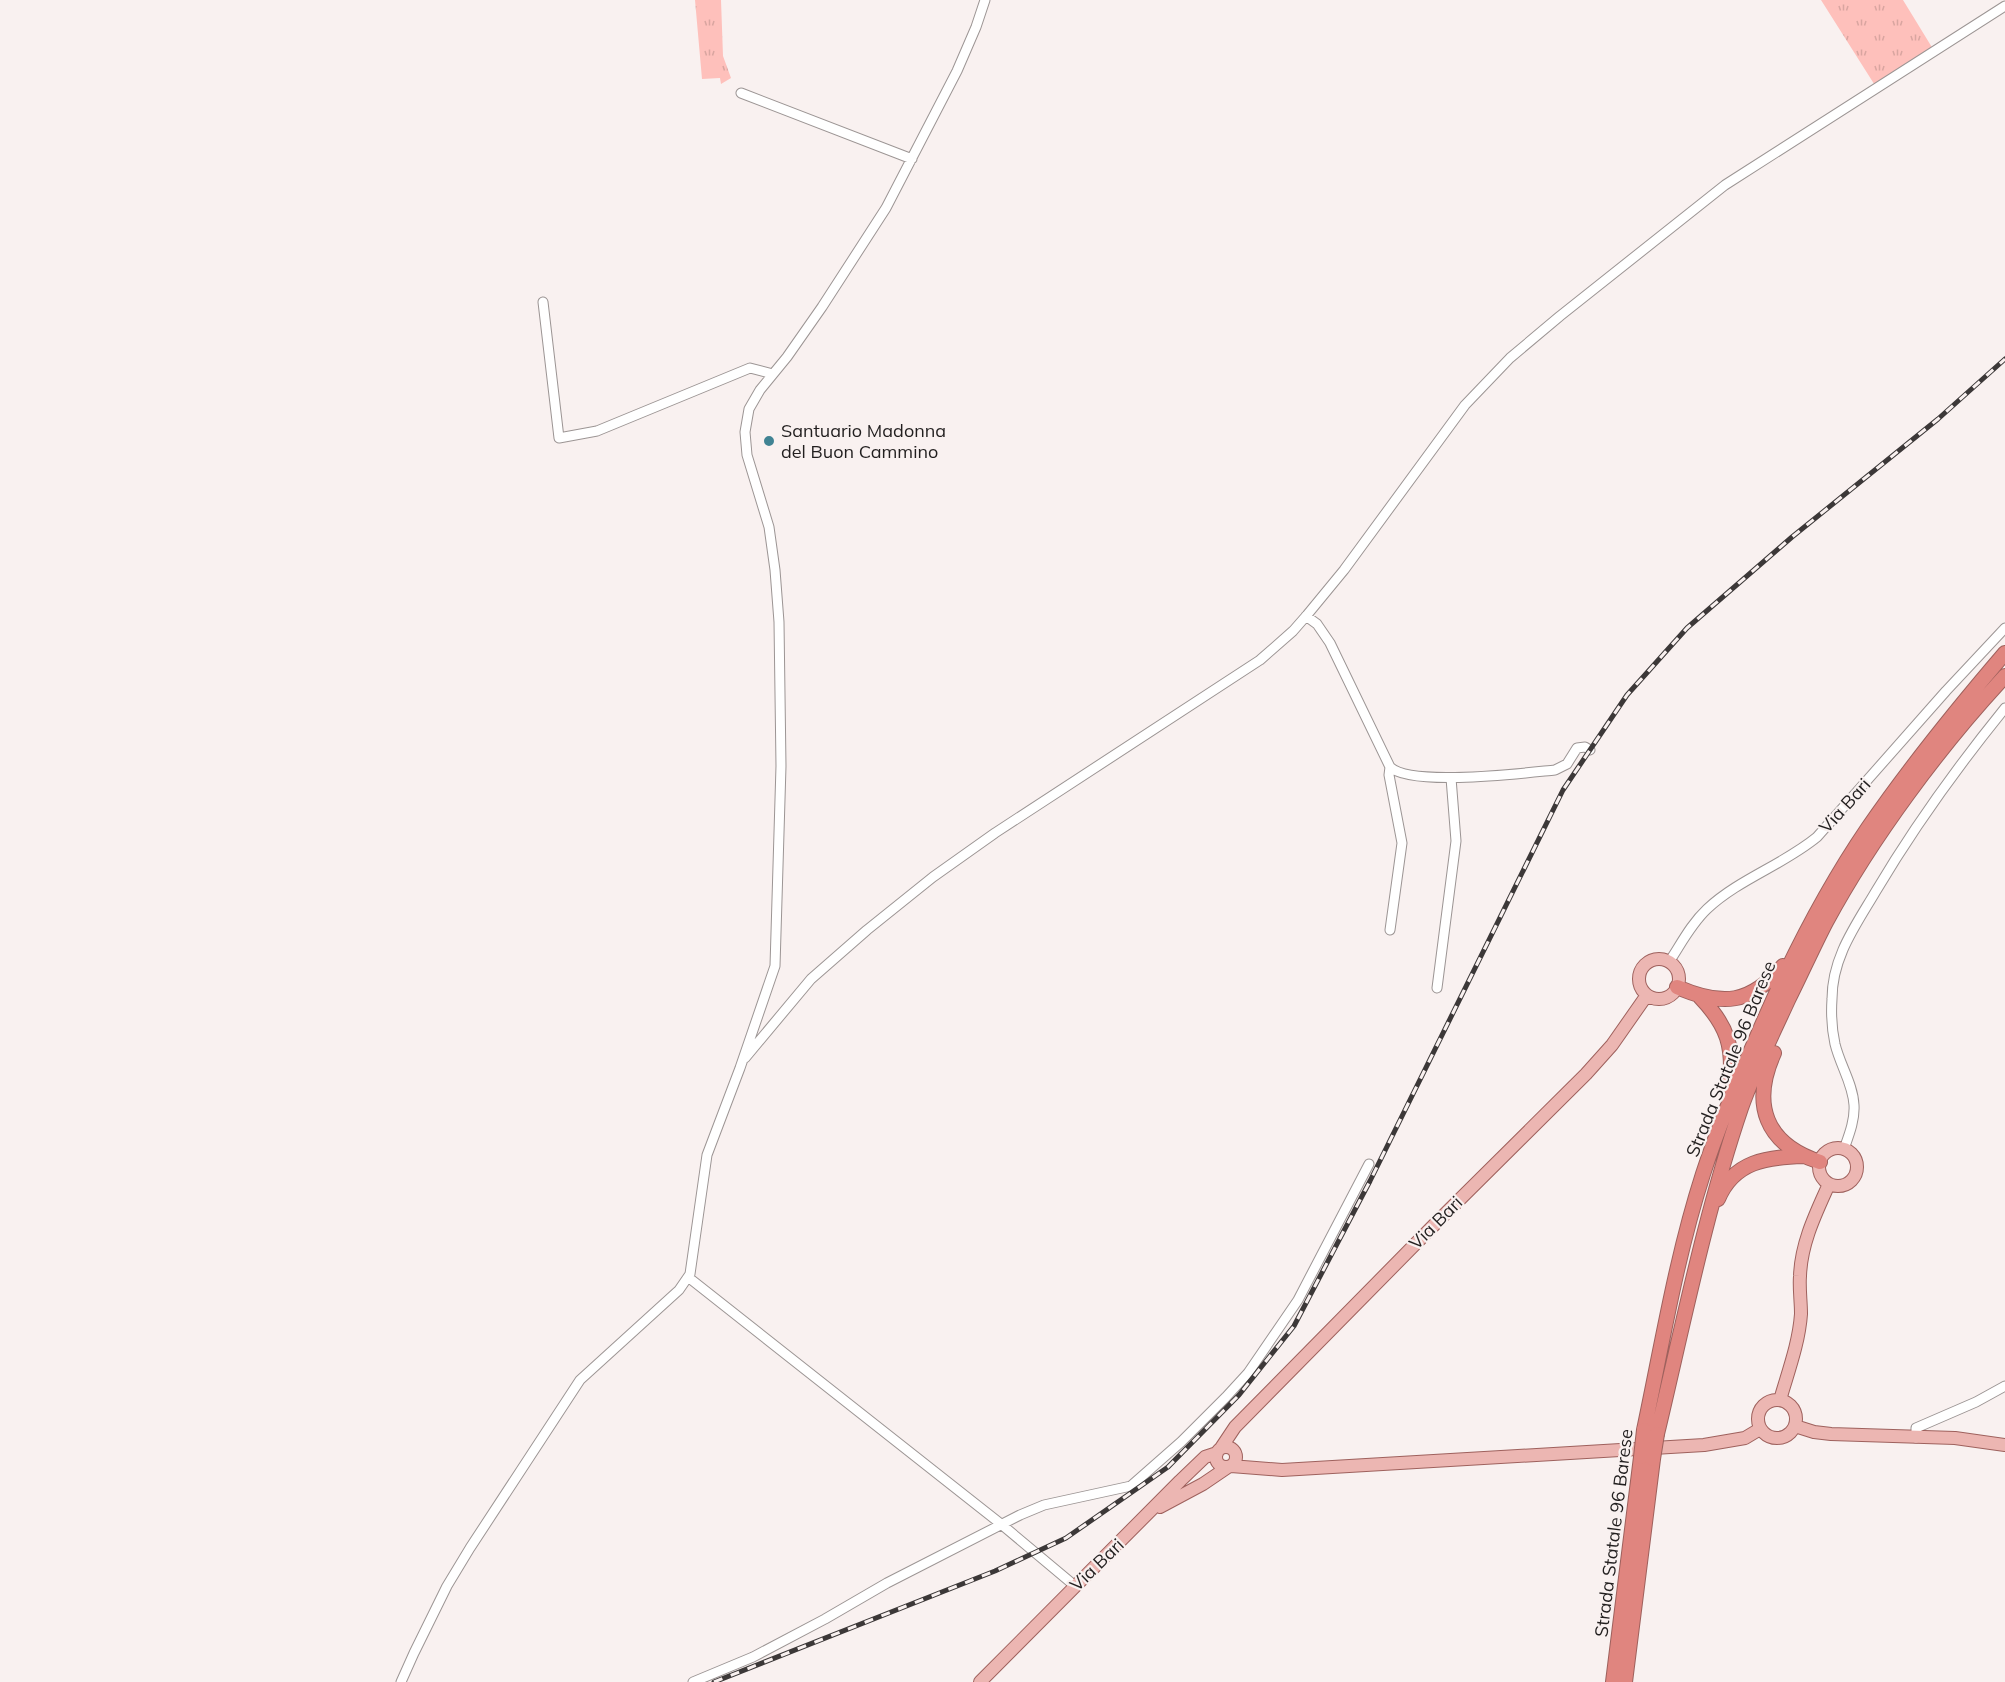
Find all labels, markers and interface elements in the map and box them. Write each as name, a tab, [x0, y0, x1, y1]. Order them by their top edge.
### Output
place label: Santuario Madonna del Buon Cammino	[781, 419, 946, 463]
marker: Santuario Madonna del Buon Cammino	[762, 434, 776, 448]
street label: Via Bari	[1814, 773, 1875, 838]
street label: Strada Statale 96 Barese	[1681, 957, 1780, 1160]
street label: Via Bari	[1404, 1191, 1467, 1254]
street label: Strada Statale 96 Barese	[1589, 1428, 1638, 1638]
street label: Via Bari	[1065, 1533, 1128, 1596]

